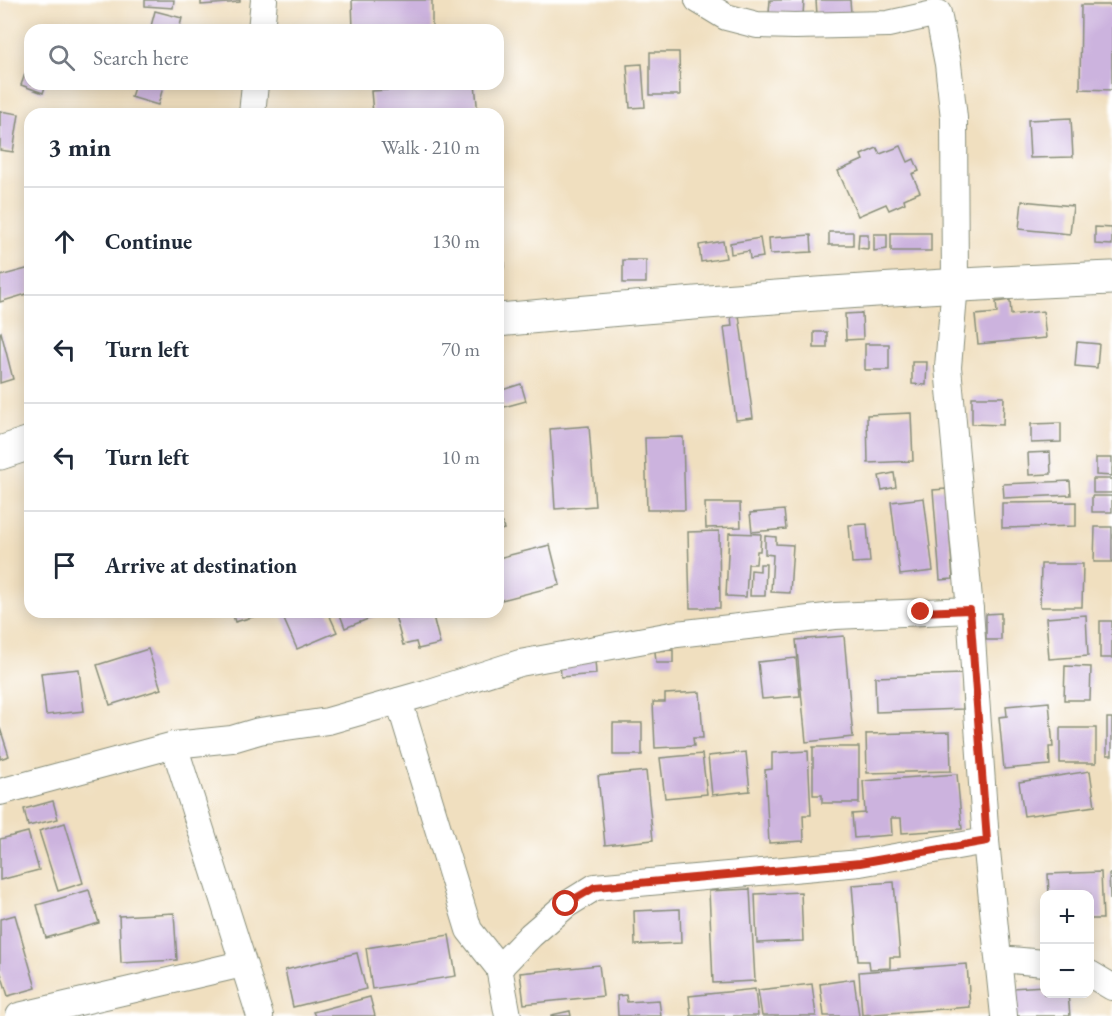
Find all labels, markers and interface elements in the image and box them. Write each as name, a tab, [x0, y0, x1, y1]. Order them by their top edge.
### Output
search box	[24, 24, 504, 90]
icon: search	[45, 41, 78, 74]
text: Search here	[93, 43, 188, 72]
text: 3 min	[48, 130, 111, 164]
text: Walk · 210 m	[381, 134, 480, 160]
icon: ahead	[48, 225, 81, 258]
text: Continue	[105, 227, 192, 256]
text: 130 m	[432, 228, 480, 254]
icon: left	[48, 333, 81, 366]
text: Turn left	[105, 335, 189, 364]
text: 70 m	[441, 336, 480, 362]
icon: left	[48, 441, 81, 474]
text: Turn left	[105, 443, 189, 472]
text: 10 m	[441, 444, 480, 470]
icon: arrive	[48, 549, 81, 582]
text: Arrive at destination	[105, 551, 297, 580]
route end	[907, 598, 933, 624]
route start	[552, 890, 578, 916]
map controls	[1040, 890, 1094, 998]
button: +	[1040, 890, 1094, 944]
button: −	[1040, 944, 1094, 998]

